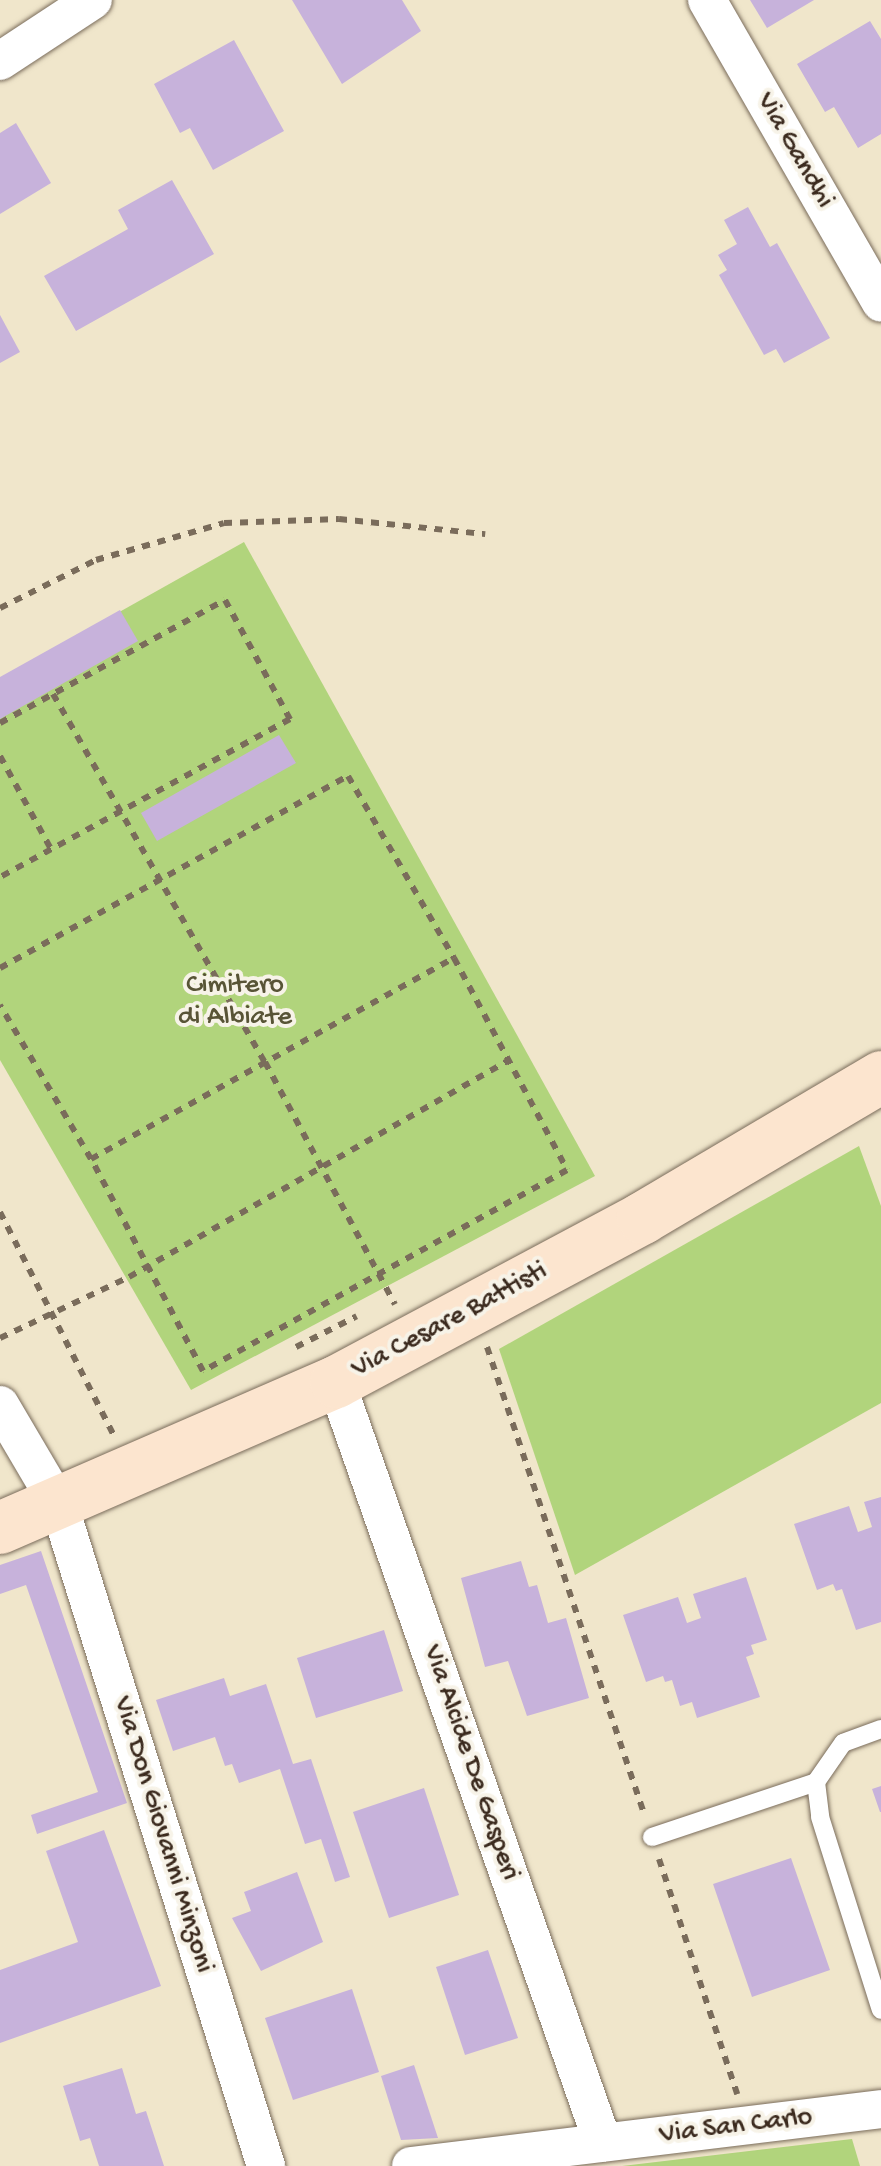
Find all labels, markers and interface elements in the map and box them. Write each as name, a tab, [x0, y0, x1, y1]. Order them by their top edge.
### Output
street label: Via Gandhi	[747, 87, 841, 215]
park label: Cimitero di Albiate	[178, 969, 292, 1035]
street label: Via Cesare Battisti	[346, 1255, 554, 1387]
street label: Via Alcide De Gasperi	[414, 1641, 526, 1885]
street label: Via Don Giovanni Minzoni	[104, 1693, 220, 1977]
street label: Via San Carlo	[658, 2101, 814, 2153]

